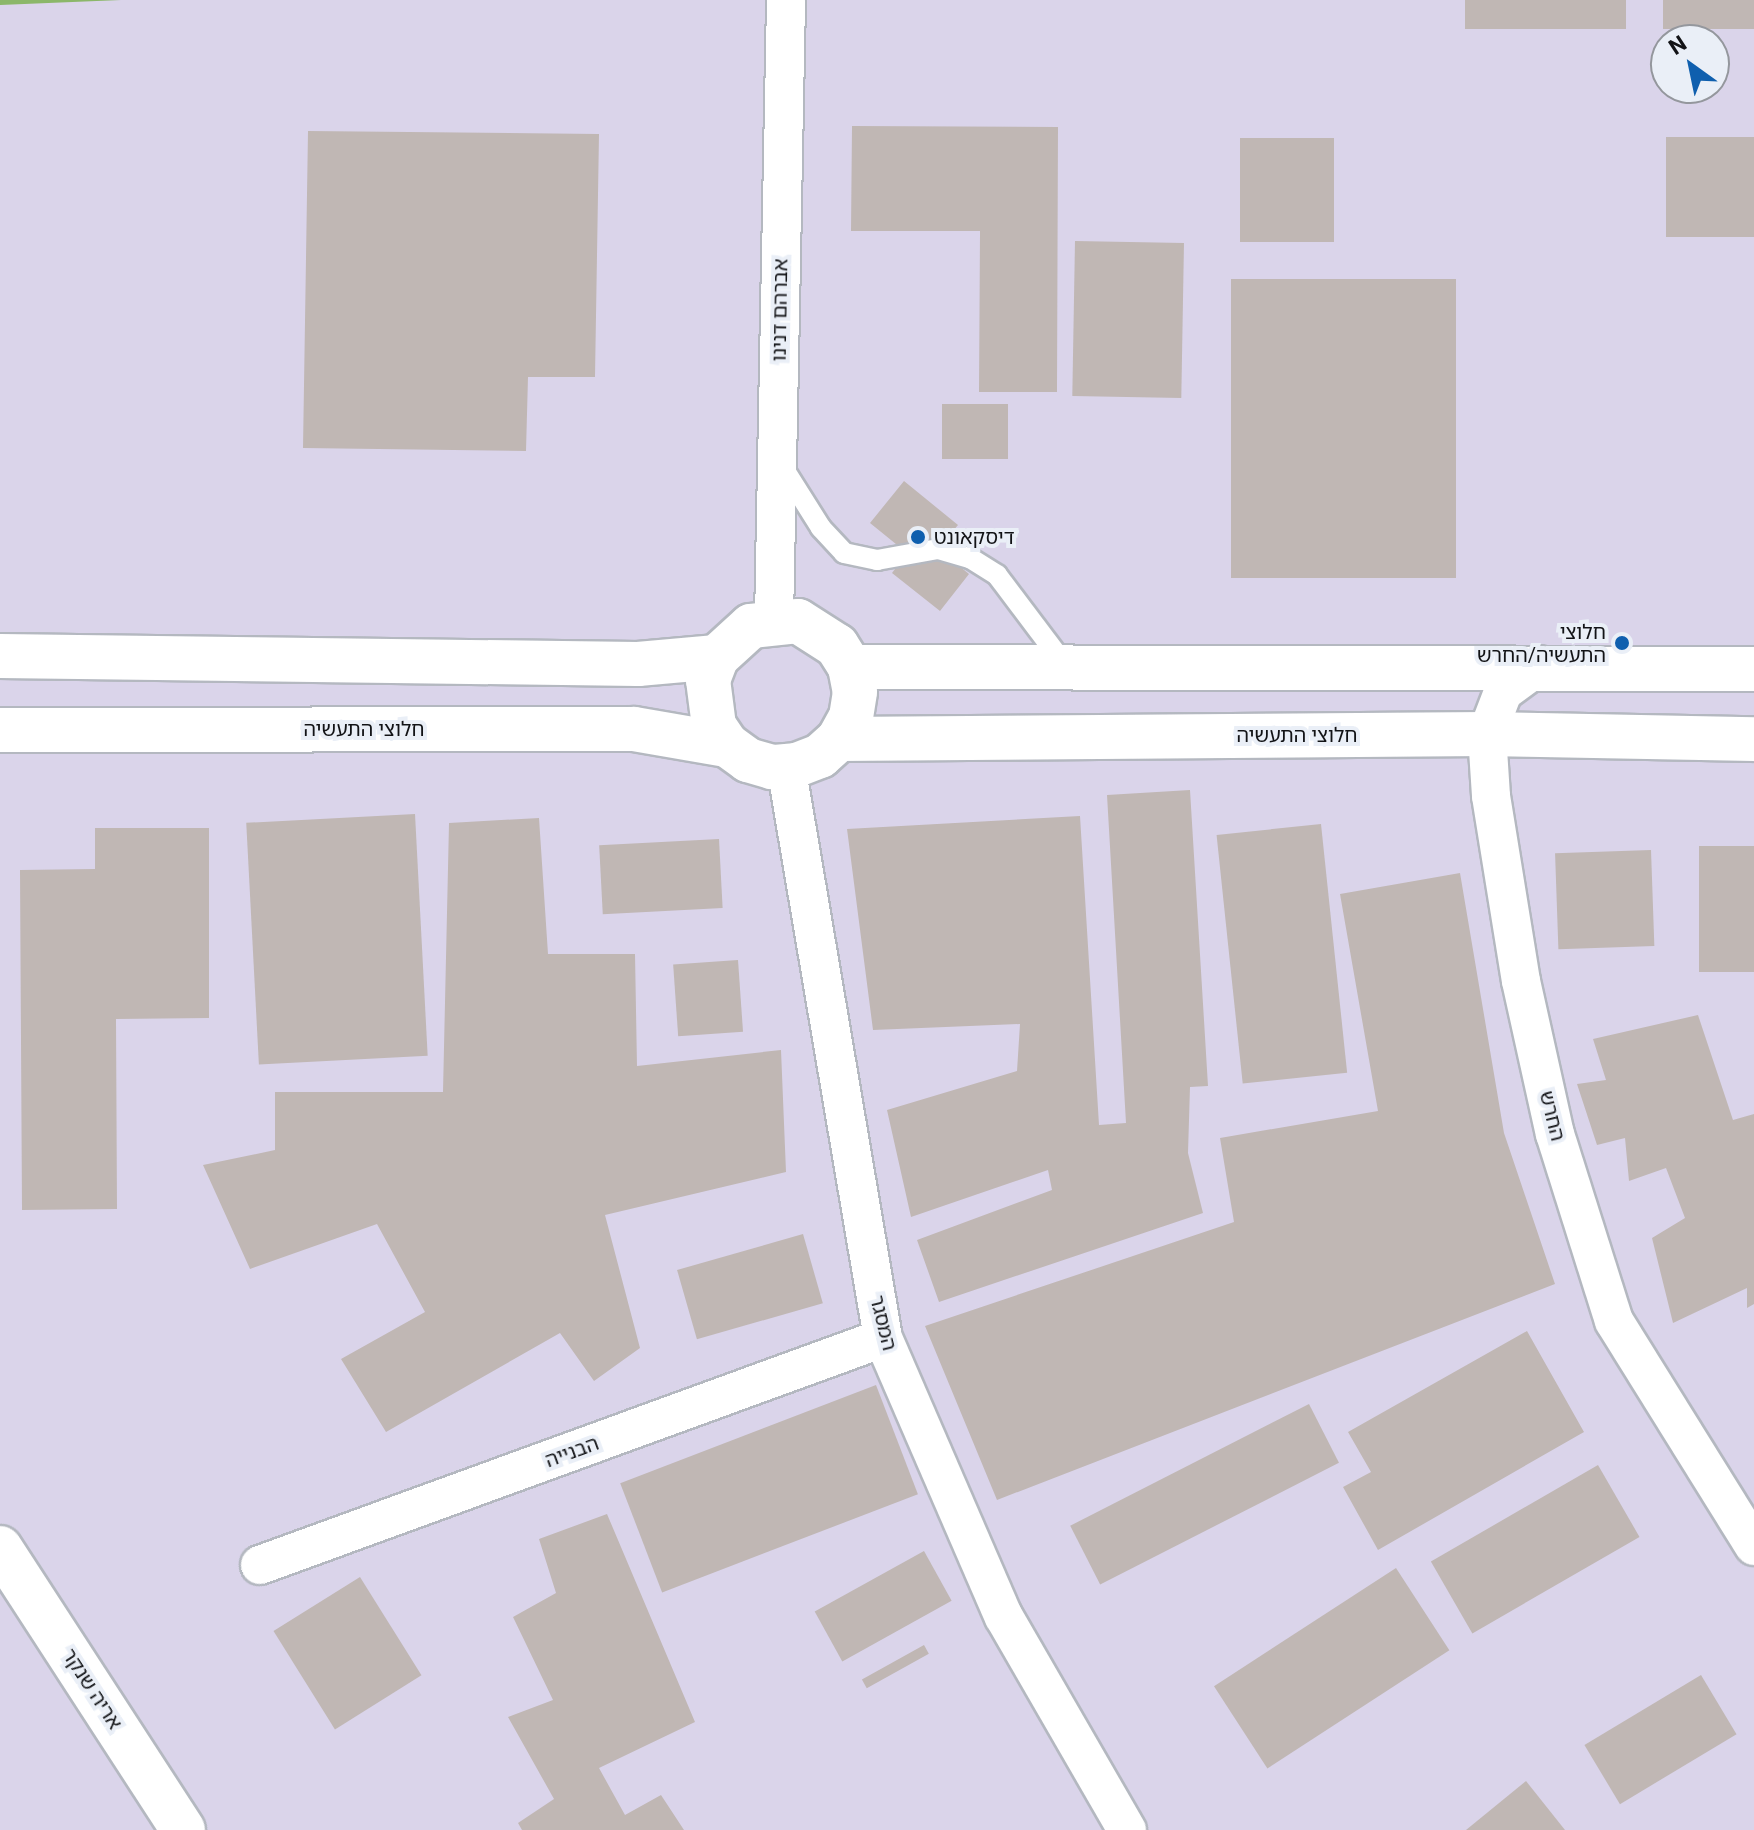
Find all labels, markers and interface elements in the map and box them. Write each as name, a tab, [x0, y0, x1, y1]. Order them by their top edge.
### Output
north arrow	[1650, 24, 1730, 104]
text: N	[1664, 30, 1691, 60]
street label: אברהם דנינו	[767, 258, 793, 362]
place label: דיסקאונט	[934, 525, 1015, 549]
marker: דיסקאונט	[909, 528, 927, 546]
place label: חלוצי התעשיה/החרש	[1477, 620, 1606, 667]
marker: חלוצי התעשיה/החרש	[1613, 634, 1631, 652]
street label: חלוצי התעשיה	[303, 717, 425, 741]
street label: חלוצי התעשיה	[1236, 723, 1358, 747]
street label: החרש	[1534, 1088, 1570, 1144]
street label: המסגר	[865, 1293, 901, 1353]
street label: הבנייה	[542, 1431, 602, 1473]
street label: אריה שנקר	[57, 1644, 127, 1734]

